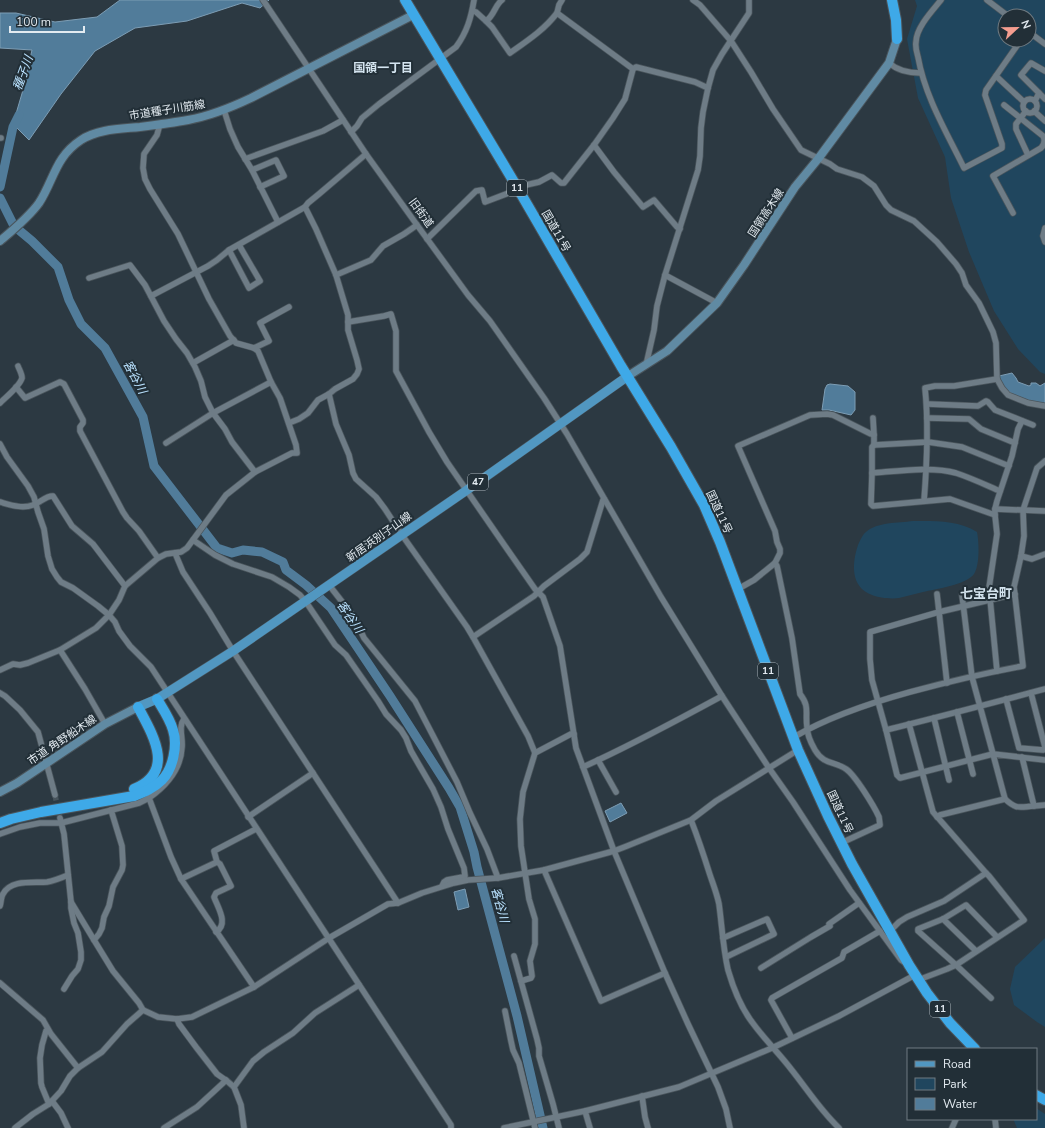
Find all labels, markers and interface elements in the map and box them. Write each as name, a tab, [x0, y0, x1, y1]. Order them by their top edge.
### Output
scale bar	[10, 8, 84, 34]
north arrow	[997, 8, 1037, 48]
text: 100 m	[16, 14, 51, 30]
text: N	[1017, 18, 1034, 31]
water label: 種子川	[9, 51, 37, 93]
district label: 国領一丁目	[353, 60, 413, 76]
street label: 市道種子川筋線	[128, 97, 206, 123]
road number: 11	[507, 180, 527, 196]
street label: 国領高木線	[745, 186, 787, 240]
street label: 旧街道	[405, 195, 437, 231]
street label: 国道11号	[538, 207, 574, 255]
water label: 客谷川	[119, 357, 151, 398]
road number: 47	[468, 474, 488, 490]
street label: 国道11号	[702, 488, 736, 536]
street label: 新居浜別子山線	[343, 509, 415, 565]
district label: 七宝台町	[960, 585, 1012, 603]
water label: 客谷川	[333, 598, 368, 638]
road number: 11	[758, 663, 778, 679]
street label: 市道 角野船木線	[25, 711, 99, 769]
street label: 国道11号	[823, 788, 857, 836]
water label: 客谷川	[488, 886, 513, 926]
road number: 11	[930, 1001, 950, 1017]
legend	[907, 1048, 1037, 1120]
text: Road	[943, 1056, 971, 1072]
text: Park	[943, 1076, 968, 1092]
text: Water	[943, 1096, 977, 1112]

